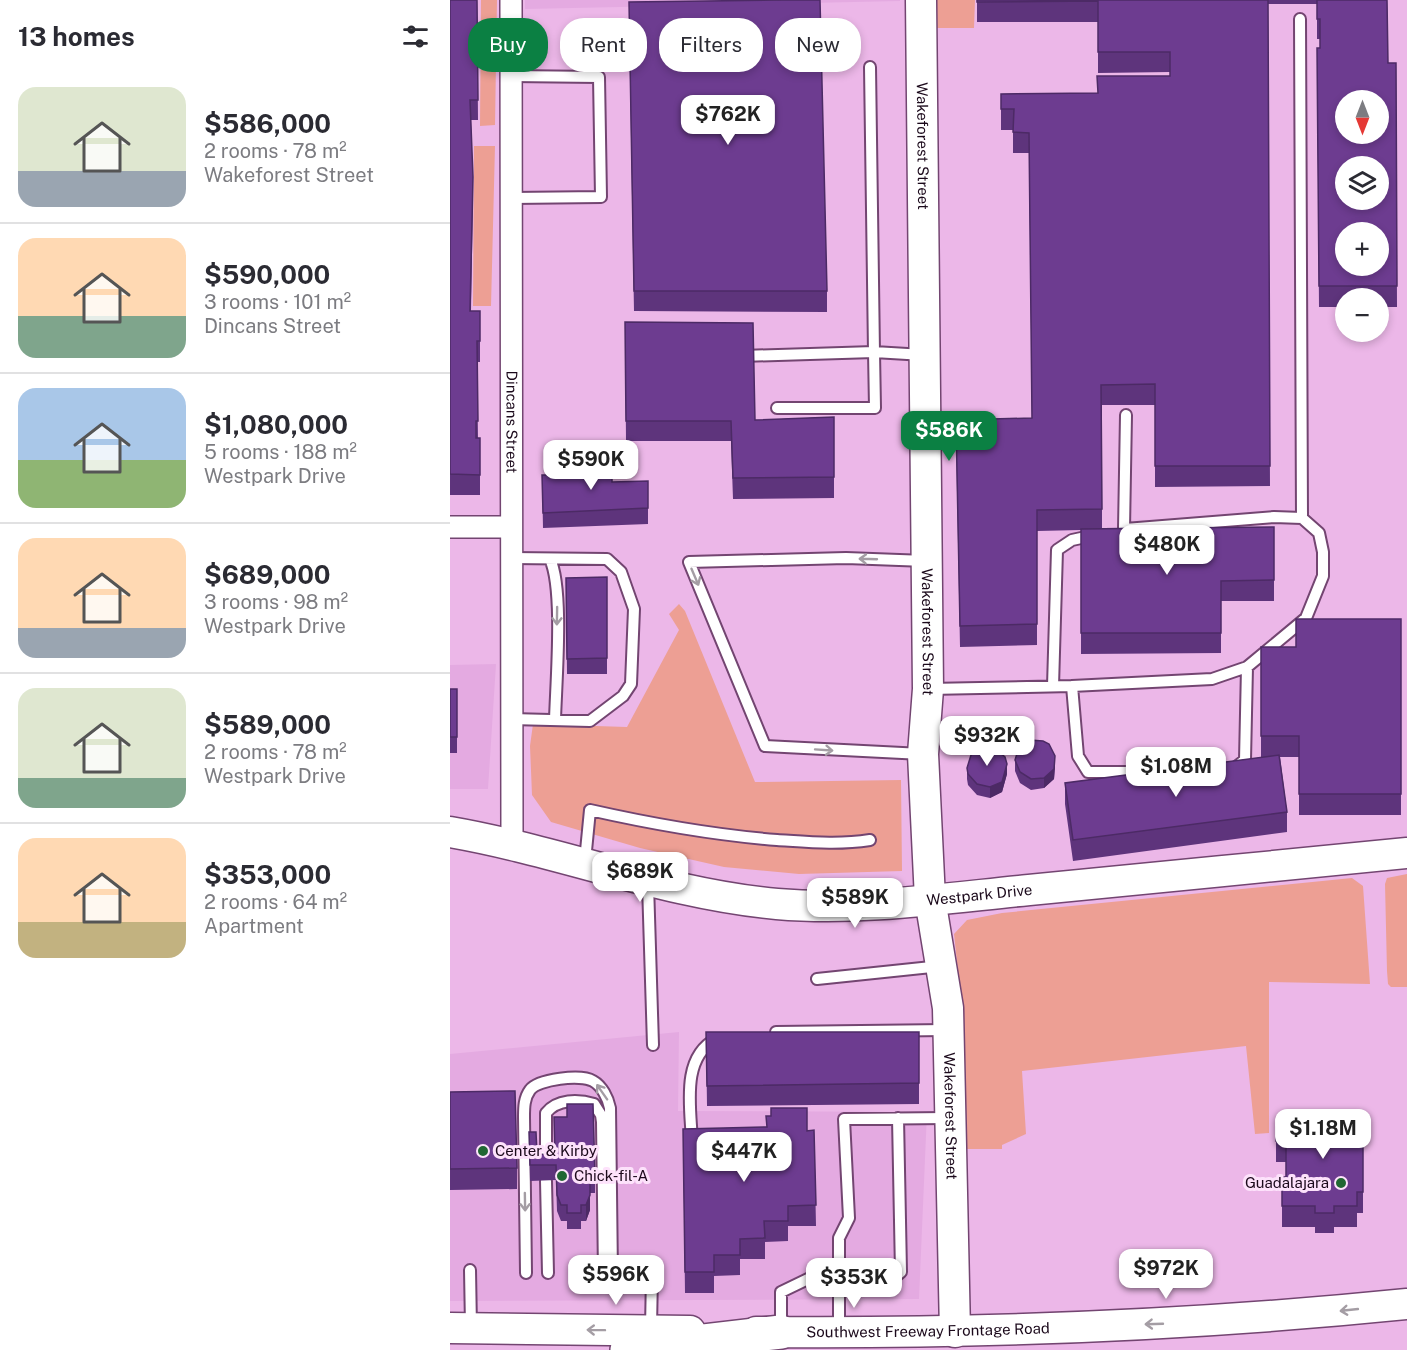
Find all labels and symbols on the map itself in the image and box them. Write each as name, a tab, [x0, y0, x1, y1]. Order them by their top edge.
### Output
street label: Wakeforest Street	[914, 82, 932, 210]
north arrow	[1335, 90, 1389, 144]
pin: $762K	[686, 95, 770, 146]
street label: Dincans Street	[503, 371, 521, 474]
pin: $586K	[907, 411, 991, 462]
pin: $590K	[549, 440, 633, 491]
pin: $480K	[1125, 525, 1209, 576]
one-way arrow	[859, 554, 879, 565]
one-way arrow	[690, 567, 701, 586]
street label: Wakeforest Street	[919, 568, 937, 697]
one-way arrow	[551, 606, 562, 626]
pin: $932K	[945, 716, 1029, 767]
one-way arrow	[813, 744, 833, 755]
pin: $1.08M	[1127, 747, 1225, 798]
pin: $689K	[598, 852, 682, 903]
pin: $589K	[813, 878, 897, 929]
street label: Westpark Drive	[926, 881, 1033, 909]
street label: Wakeforest Street	[941, 1052, 961, 1180]
one-way arrow	[596, 1084, 608, 1100]
pin: $1.18M	[1274, 1109, 1372, 1160]
pin: $447K	[702, 1132, 786, 1183]
place label: Center & Kirby	[495, 1142, 597, 1159]
marker: Center & Kirby	[476, 1144, 490, 1158]
place label: Chick-fil-A	[574, 1167, 648, 1184]
marker: Chick-fil-A	[555, 1169, 569, 1183]
place label: Guadalajara	[1245, 1174, 1329, 1191]
marker: Guadalajara	[1334, 1176, 1348, 1190]
one-way arrow	[519, 1192, 531, 1212]
pin: $972K	[1124, 1249, 1208, 1300]
pin: $596K	[574, 1255, 658, 1306]
pin: $353K	[812, 1258, 896, 1309]
one-way arrow	[1339, 1305, 1359, 1316]
one-way arrow	[1145, 1318, 1165, 1330]
street label: Southwest Freeway Frontage Road	[806, 1319, 1050, 1340]
one-way arrow	[587, 1324, 607, 1336]

